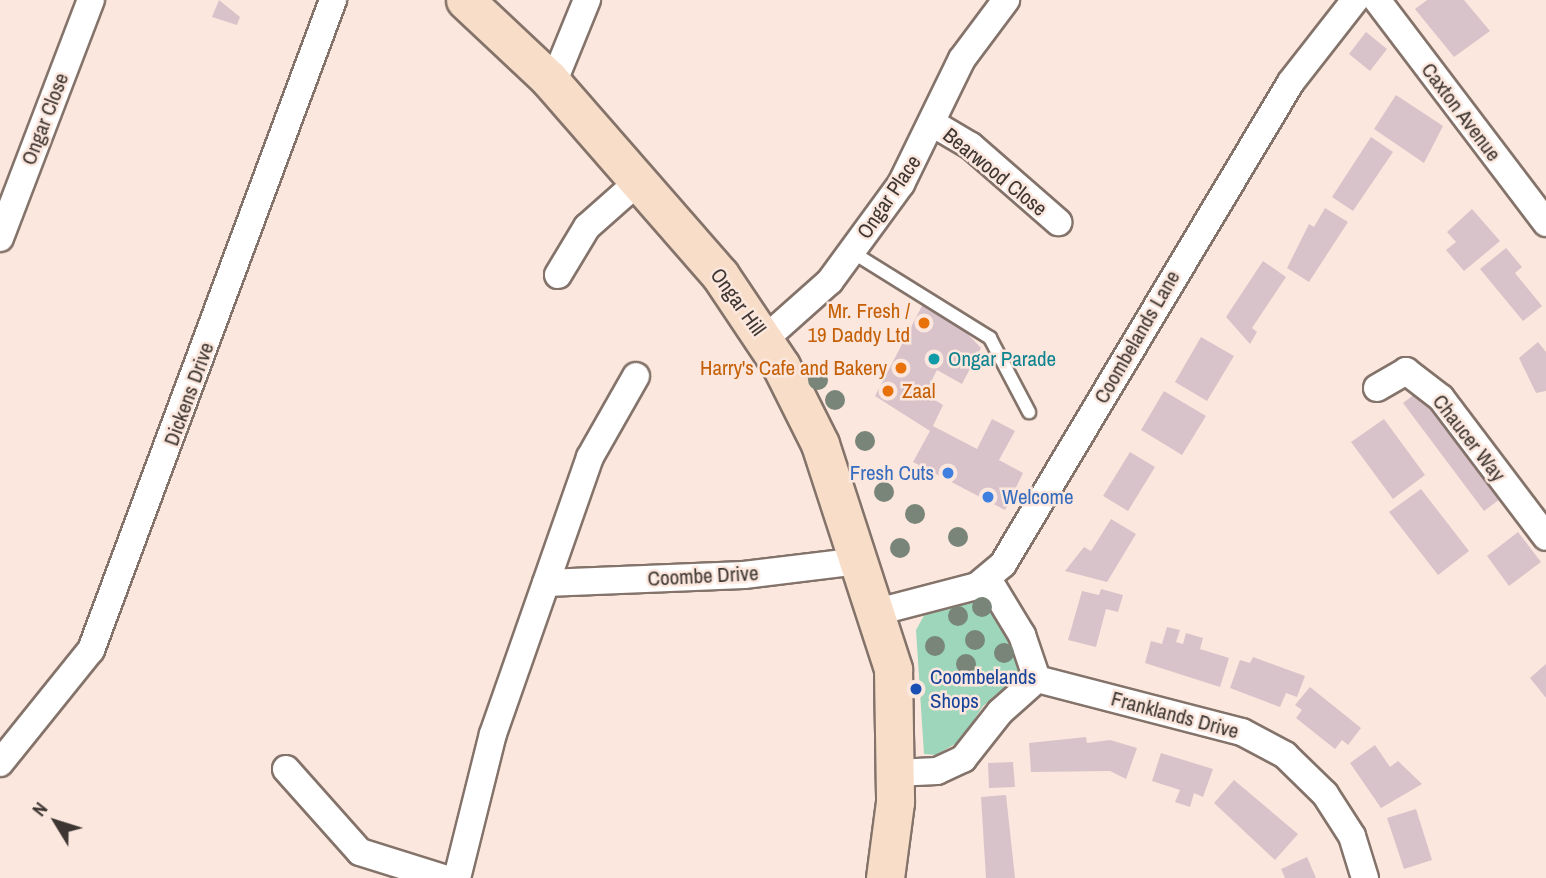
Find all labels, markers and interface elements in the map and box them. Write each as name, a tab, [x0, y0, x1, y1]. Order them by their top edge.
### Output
street label: Caxton Avenue	[1416, 58, 1506, 166]
street label: Ongar Close	[16, 69, 74, 169]
street label: Bearwood Close	[938, 122, 1052, 222]
street label: Ongar Place	[852, 150, 926, 244]
street label: Ongar Hill	[705, 263, 771, 341]
street label: Coombelands Lane	[1089, 266, 1185, 408]
place label: Mr. Fresh / 19 Daddy Ltd	[808, 298, 910, 348]
marker: Mr. Fresh / 19 Daddy Ltd	[916, 315, 932, 331]
street label: Dickens Drive	[159, 339, 219, 449]
place label: Ongar Parade	[948, 346, 1056, 372]
marker: Ongar Parade	[926, 351, 942, 367]
place label: Harry's Cafe and Bakery	[700, 355, 887, 381]
marker: Harry's Cafe and Bakery	[893, 360, 909, 376]
place label: Zaal	[902, 378, 935, 404]
marker: Zaal	[880, 383, 896, 399]
street label: Chaucer Way	[1427, 389, 1511, 487]
place label: Fresh Cuts	[850, 460, 934, 486]
marker: Fresh Cuts	[940, 465, 956, 481]
place label: Welcome	[1002, 484, 1073, 510]
marker: Welcome	[980, 489, 996, 505]
street label: Coombe Drive	[647, 561, 759, 591]
place label: Coombelands Shops	[930, 664, 1036, 714]
marker: Coombelands Shops	[908, 681, 924, 697]
street label: Franklands Drive	[1108, 686, 1242, 744]
north arrow	[21, 787, 91, 857]
text: N	[26, 797, 53, 822]

